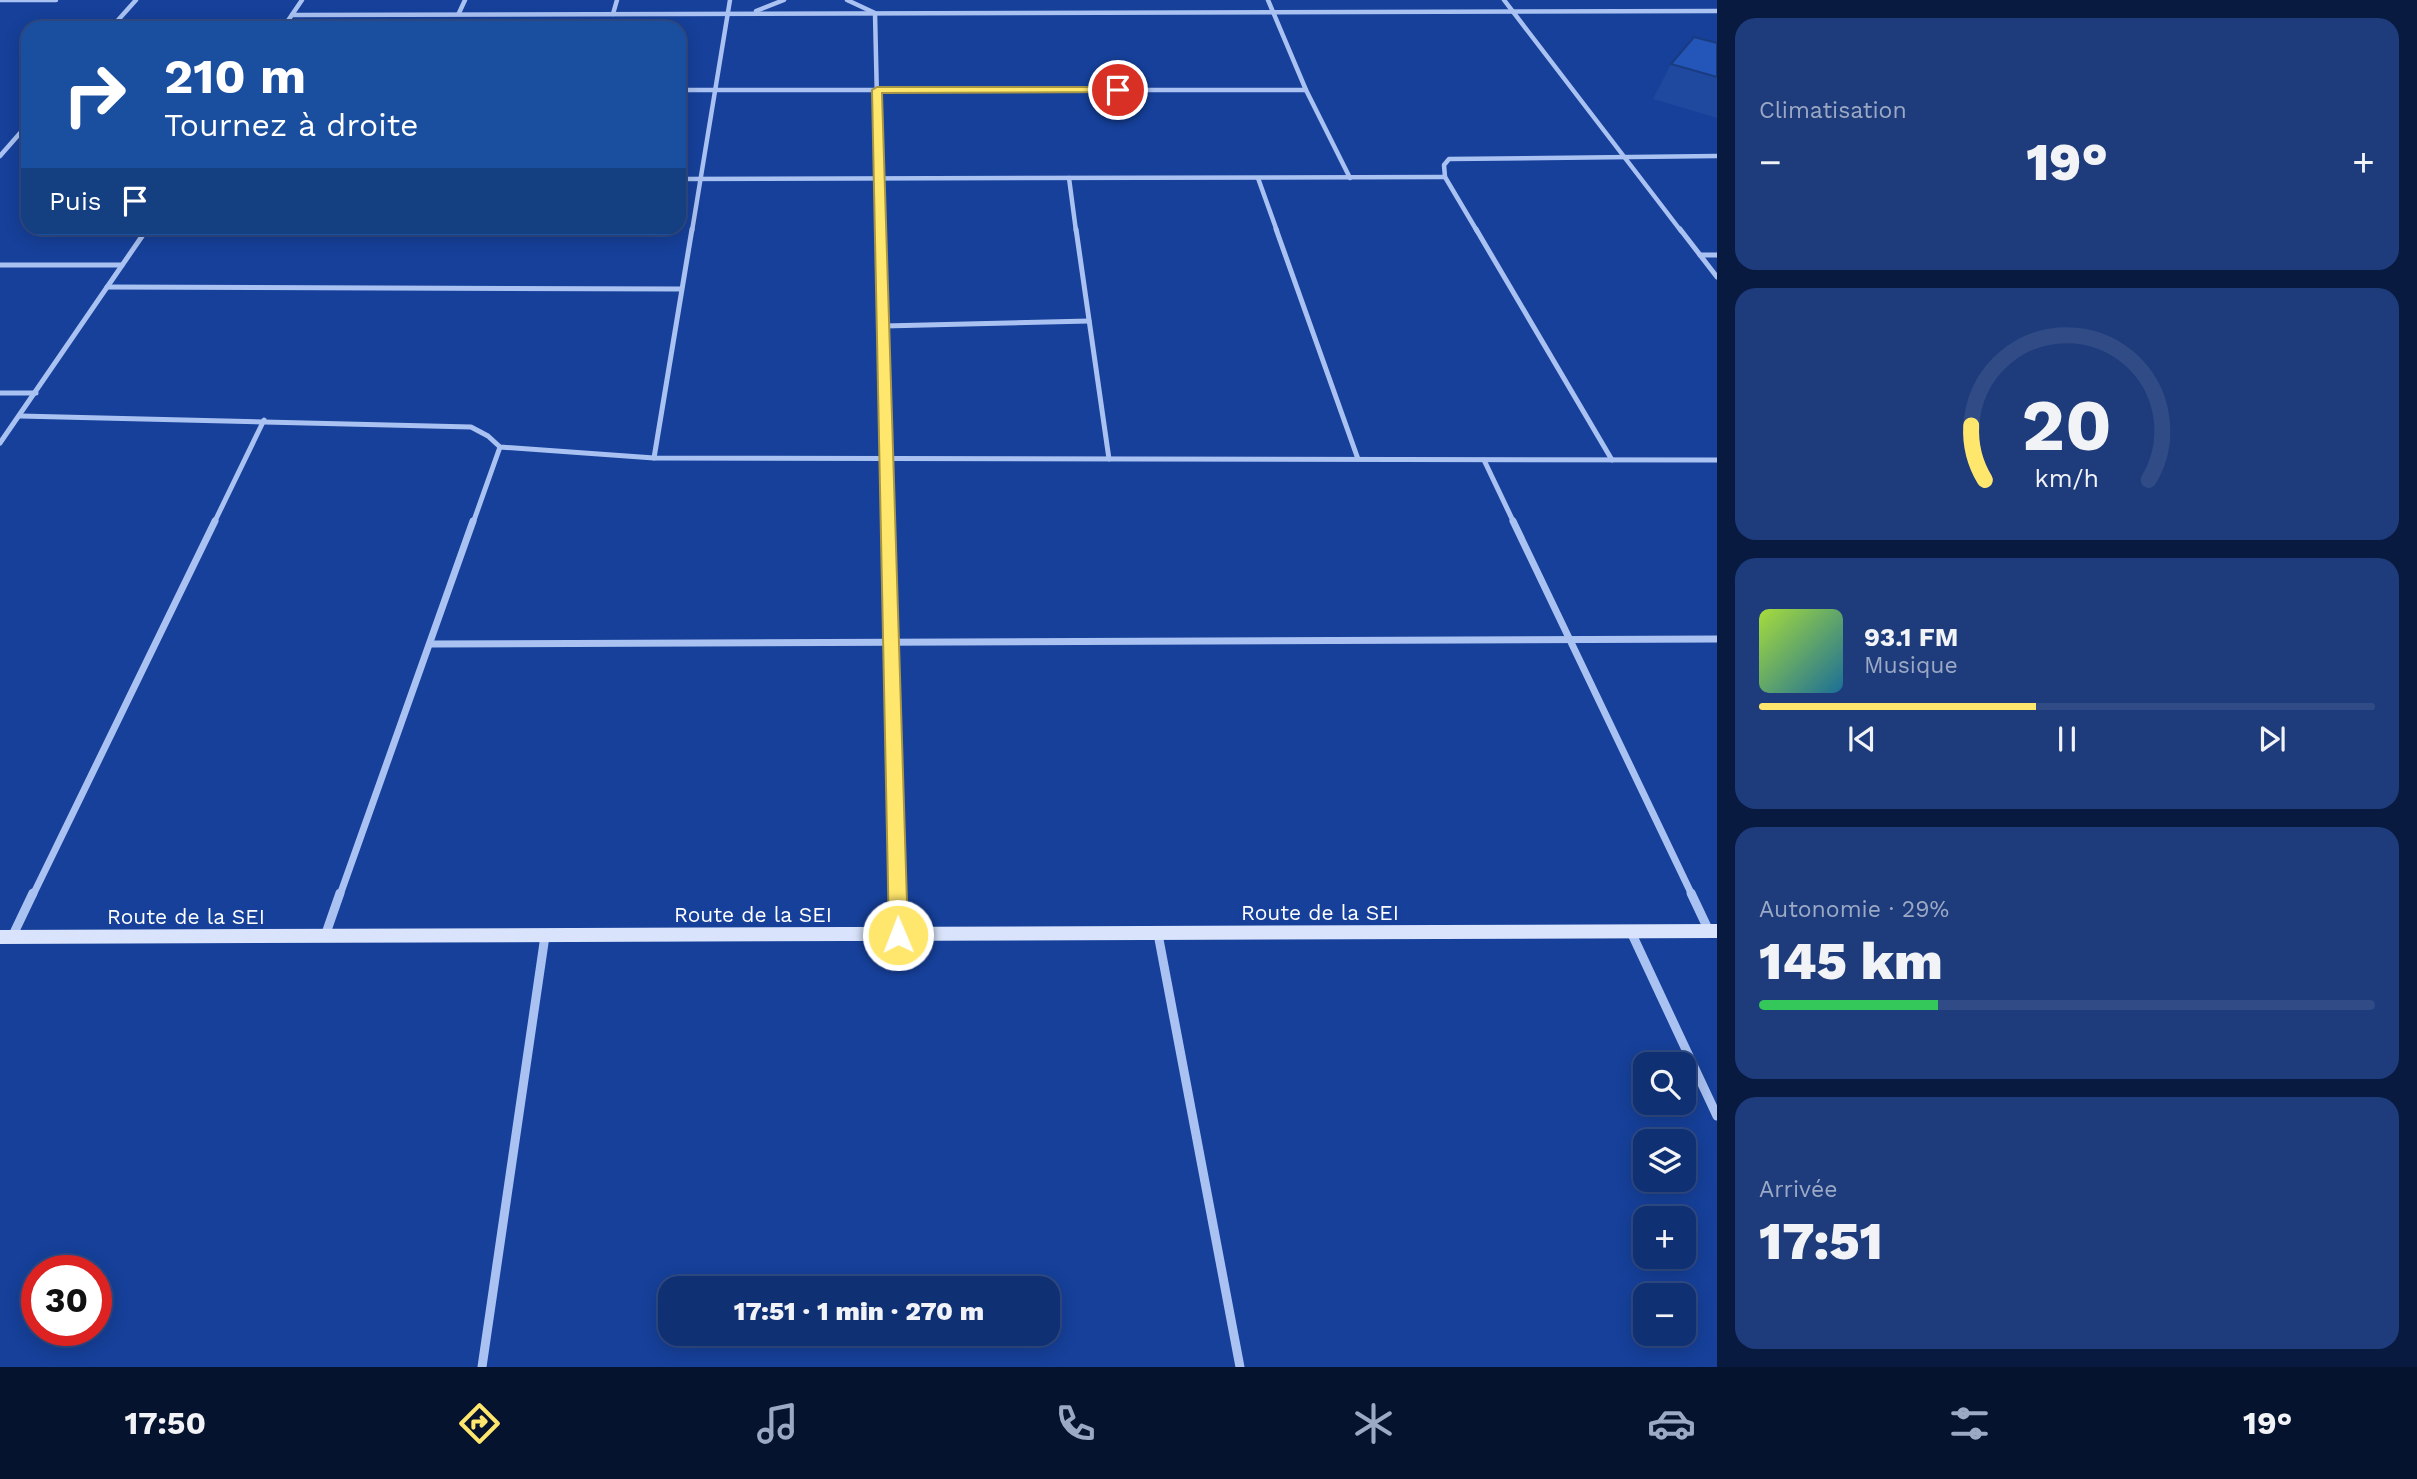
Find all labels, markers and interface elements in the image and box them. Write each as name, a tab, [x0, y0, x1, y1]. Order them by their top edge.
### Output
text: 210 m	[164, 47, 306, 105]
icon: right	[49, 49, 140, 140]
pin	[1088, 60, 1148, 120]
icon: arrive	[1099, 71, 1137, 109]
text: Climatisation	[1759, 97, 1907, 124]
text: Tournez à droite	[164, 106, 419, 144]
text: 19°	[2026, 132, 2108, 193]
text: −	[1759, 140, 1782, 184]
text: +	[2352, 140, 2375, 184]
icon: arrive	[116, 182, 154, 220]
text: Puis	[49, 186, 102, 216]
text: 20	[2022, 382, 2112, 468]
text: km/h	[2035, 463, 2099, 492]
text: 93.1 FM	[1864, 622, 1958, 652]
text: Musique	[1864, 652, 1958, 679]
icon: previous	[1843, 720, 1881, 758]
icon: pause	[2048, 720, 2086, 758]
icon: next	[2253, 720, 2291, 758]
text: Autonomie · 29%	[1759, 896, 1949, 923]
position arrow	[861, 898, 935, 972]
street label: Route de la SEI	[1241, 900, 1399, 925]
street label: Route de la SEI	[674, 902, 832, 927]
street label: Route de la SEI	[107, 904, 265, 929]
text: 145 km	[1759, 931, 1943, 992]
map controls	[1633, 1052, 1696, 1346]
button: search	[1633, 1052, 1696, 1115]
button: layers	[1633, 1129, 1696, 1192]
text: Arrivée	[1759, 1176, 1838, 1203]
button: +	[1633, 1206, 1696, 1269]
text: 17:51	[1759, 1211, 1883, 1272]
speed limit sign: 30	[21, 1255, 112, 1346]
button: −	[1633, 1283, 1696, 1346]
text: 17:51 · 1 min · 270 m	[734, 1296, 984, 1326]
icon: directions	[455, 1399, 504, 1448]
icon: music	[753, 1399, 802, 1448]
icon: phone	[1051, 1399, 1100, 1448]
icon: climate	[1349, 1399, 1398, 1448]
icon: car	[1647, 1399, 1696, 1448]
icon: filters	[1945, 1399, 1994, 1448]
text: 17:50	[125, 1404, 206, 1442]
text: 19°	[2243, 1404, 2292, 1442]

